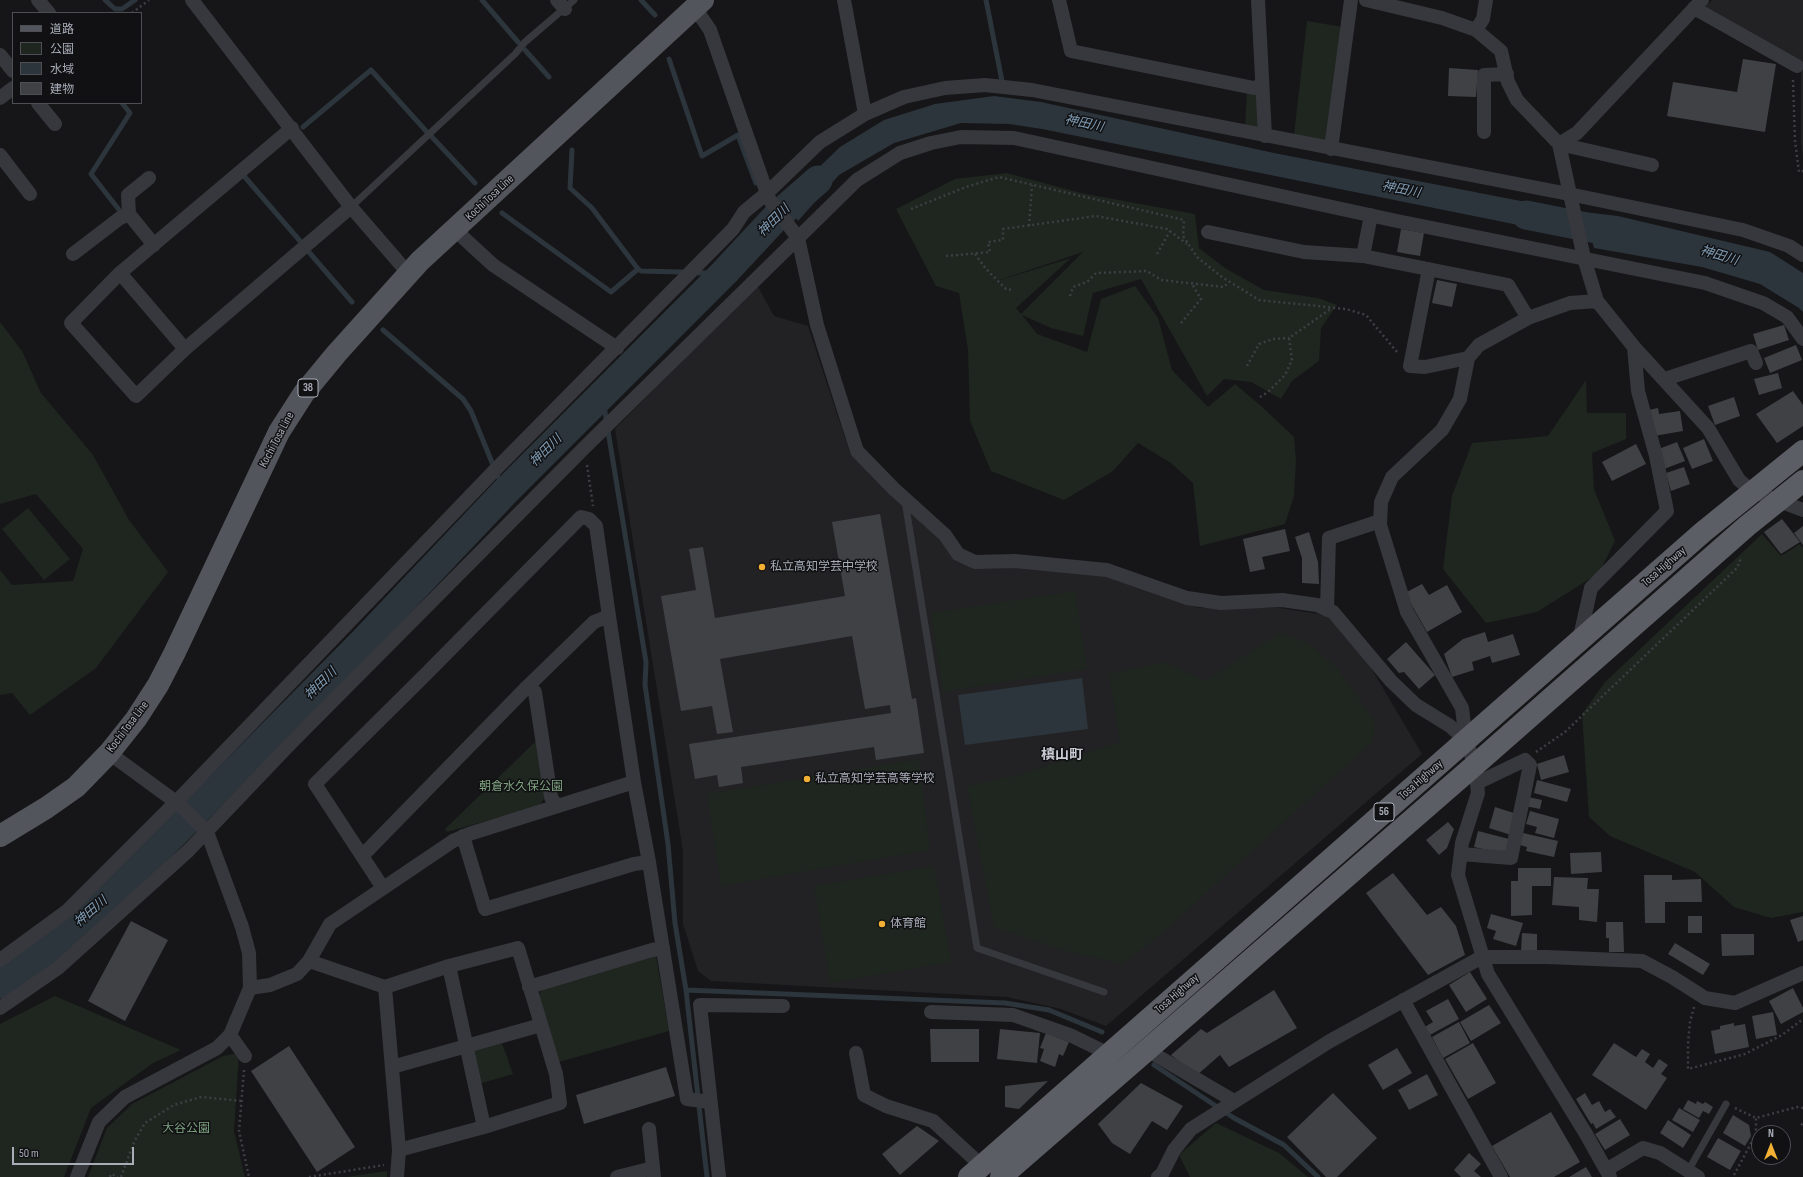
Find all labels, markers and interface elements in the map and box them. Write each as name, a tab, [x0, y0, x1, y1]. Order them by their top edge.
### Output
legend	[12, 12, 142, 104]
text: 道路	[50, 22, 74, 37]
text: 公園	[50, 42, 74, 57]
text: 水域	[50, 62, 74, 77]
text: 建物	[50, 82, 74, 97]
water label: 神田川	[1063, 112, 1105, 136]
street label: Kochi Tosa Line	[463, 172, 517, 224]
water label: 神田川	[1380, 179, 1422, 201]
water label: 神田川	[755, 202, 793, 240]
water label: 神田川	[1698, 243, 1740, 269]
road number: 38	[298, 379, 318, 397]
street label: Kochi Tosa Line	[256, 410, 298, 470]
water label: 神田川	[527, 432, 565, 470]
street label: Tosa Highway	[1639, 544, 1689, 590]
place label: 私立高知学芸中学校	[770, 560, 878, 574]
marker: 私立高知学芸中学校	[757, 562, 767, 572]
water label: 神田川	[302, 665, 340, 703]
street label: Kochi Tosa Line	[104, 698, 152, 756]
district label: 槙山町	[1041, 747, 1083, 763]
street label: Tosa Highway	[1396, 757, 1446, 803]
place label: 私立高知学芸高等学校	[815, 772, 935, 786]
marker: 私立高知学芸高等学校	[802, 774, 812, 784]
park label: 朝倉水久保公園	[479, 780, 563, 794]
road number: 56	[1374, 803, 1394, 821]
water label: 神田川	[71, 893, 111, 931]
place label: 体育館	[890, 917, 926, 931]
marker: 体育館	[877, 919, 887, 929]
street label: Tosa Highway	[1152, 971, 1202, 1017]
park label: 大谷公園	[162, 1122, 210, 1136]
north arrow	[1751, 1125, 1791, 1165]
text: N	[1768, 1127, 1774, 1140]
scale bar	[14, 1139, 136, 1165]
text: 50 m	[19, 1146, 39, 1161]

